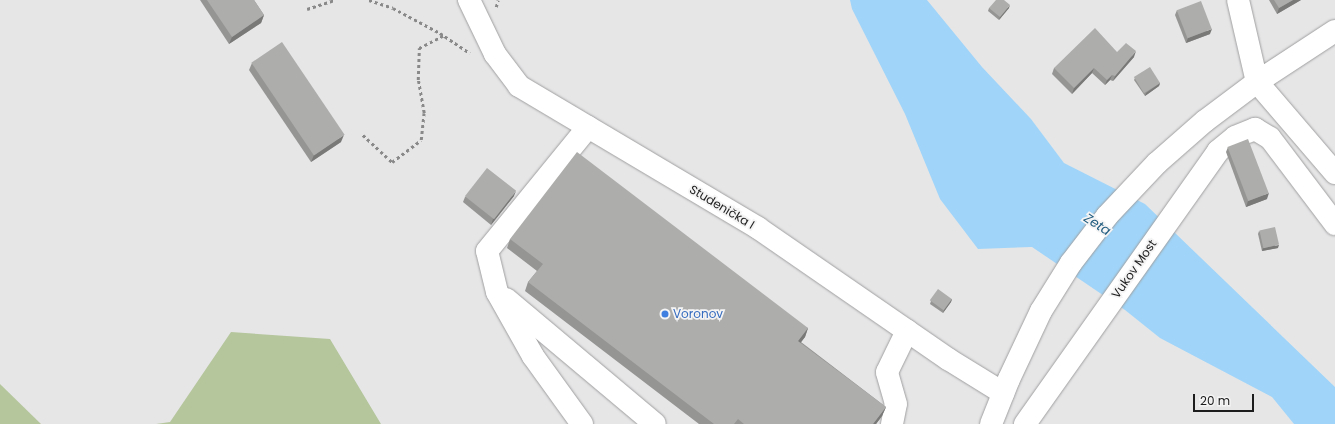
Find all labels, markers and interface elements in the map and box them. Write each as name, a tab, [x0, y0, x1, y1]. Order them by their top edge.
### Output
street label: Studenička I	[687, 182, 757, 232]
water label: Zeta	[1081, 211, 1113, 239]
street label: Vukov Most	[1109, 237, 1159, 301]
place label: Voronov	[673, 307, 723, 321]
marker: Voronov	[660, 309, 670, 319]
scale bar	[1195, 386, 1256, 412]
text: 20 m	[1200, 392, 1230, 409]

